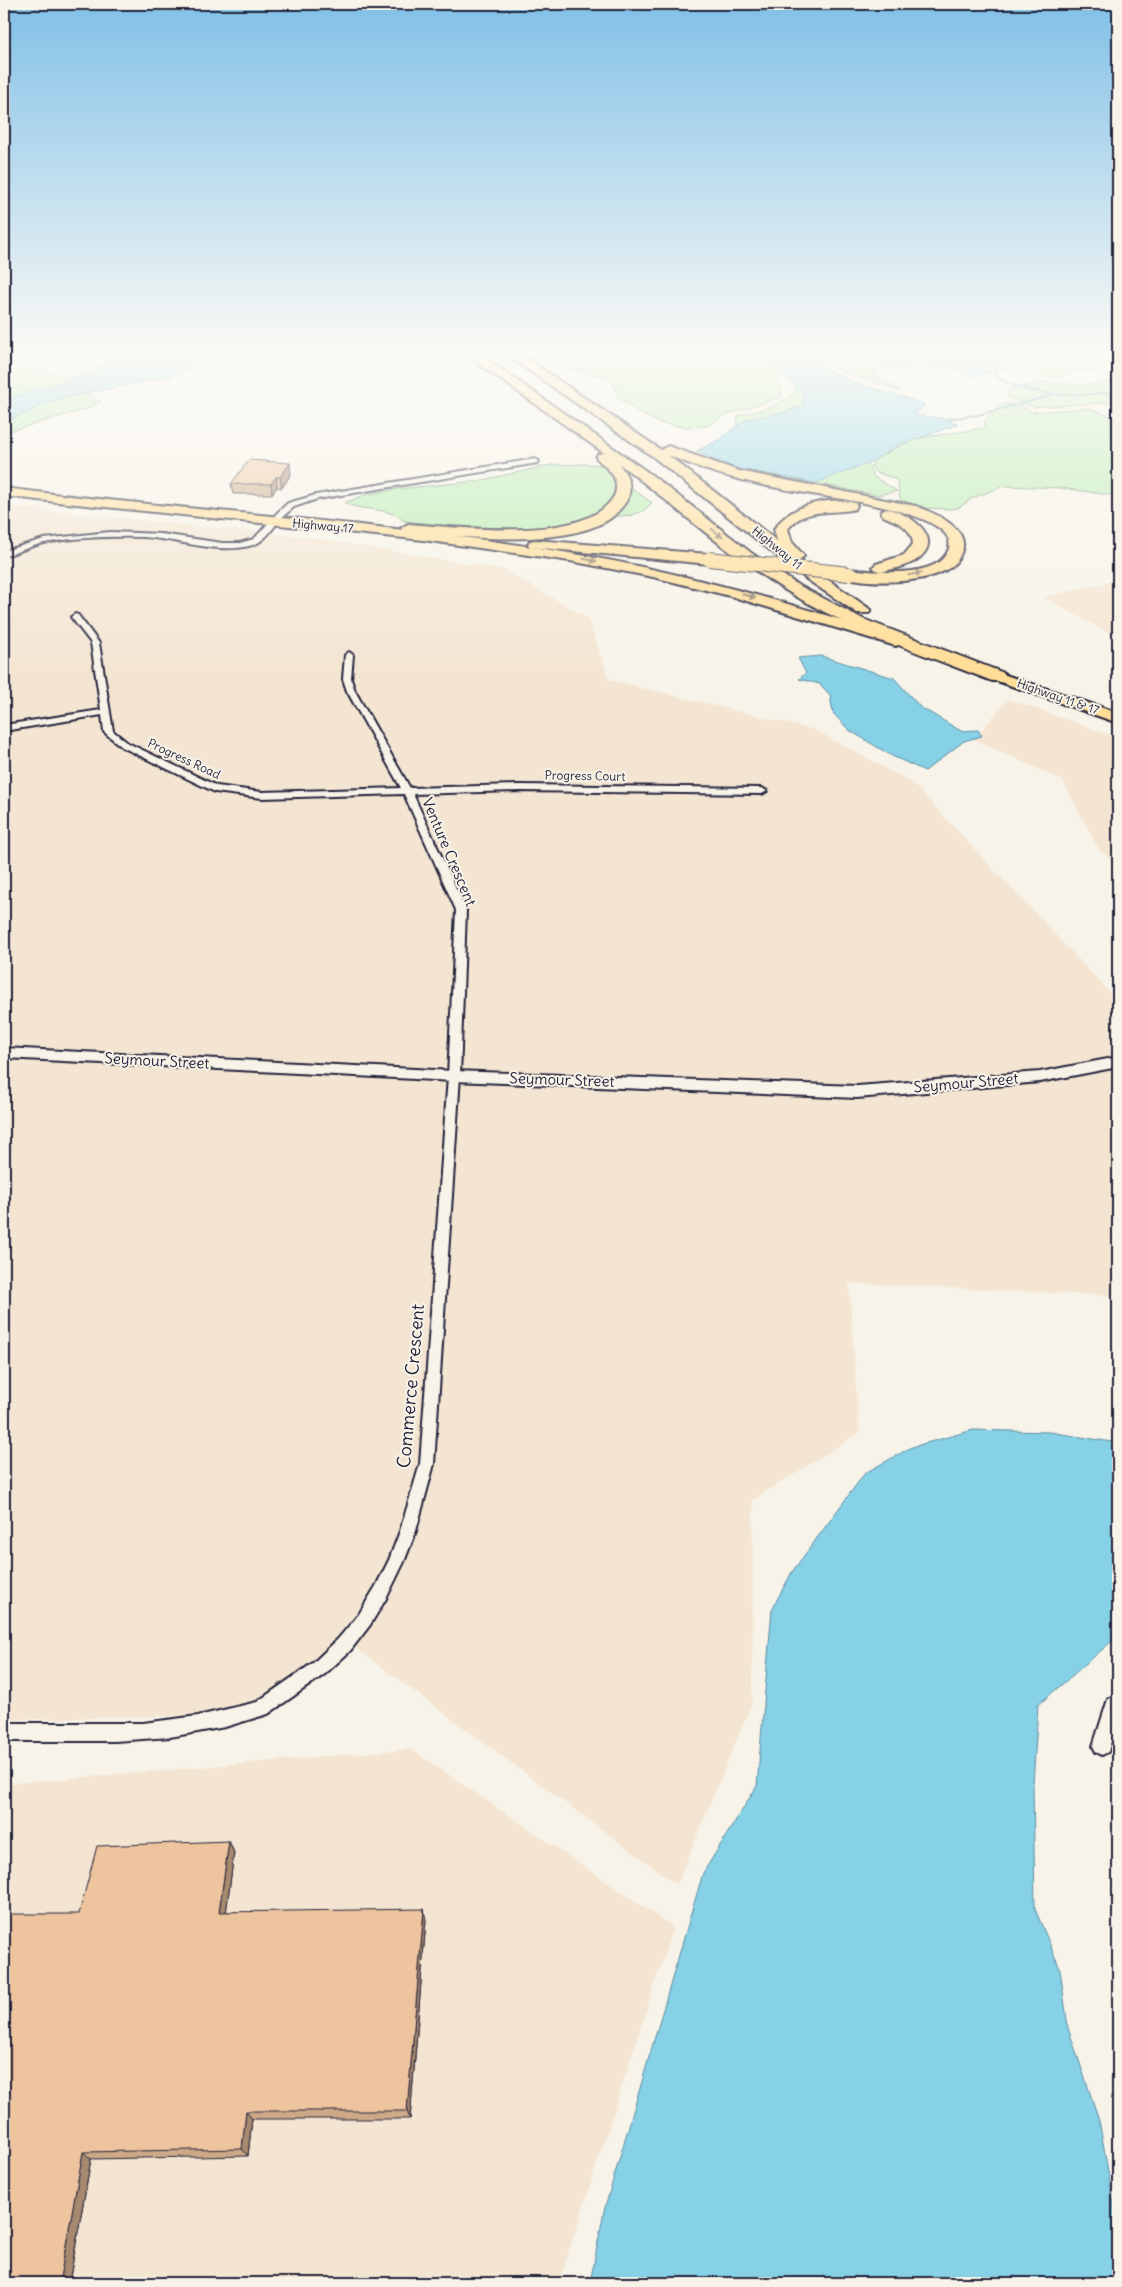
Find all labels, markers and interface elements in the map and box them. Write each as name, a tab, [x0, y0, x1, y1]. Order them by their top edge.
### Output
street label: Highway 17	[292, 515, 354, 536]
street label: Highway 11	[749, 523, 805, 572]
one-way arrow	[710, 527, 723, 538]
one-way arrow	[583, 557, 599, 565]
one-way arrow	[907, 570, 923, 578]
one-way arrow	[741, 593, 756, 601]
street label: Highway 11 & 17	[1015, 675, 1101, 718]
street label: Progress Road	[146, 735, 223, 782]
street label: Progress Court	[545, 767, 625, 784]
street label: Venture Crescent	[418, 795, 481, 909]
street label: Seymour Street	[104, 1048, 210, 1073]
street label: Seymour Street	[509, 1068, 615, 1091]
street label: Seymour Street	[913, 1068, 1019, 1097]
street label: Commerce Crescent	[392, 1303, 429, 1469]

